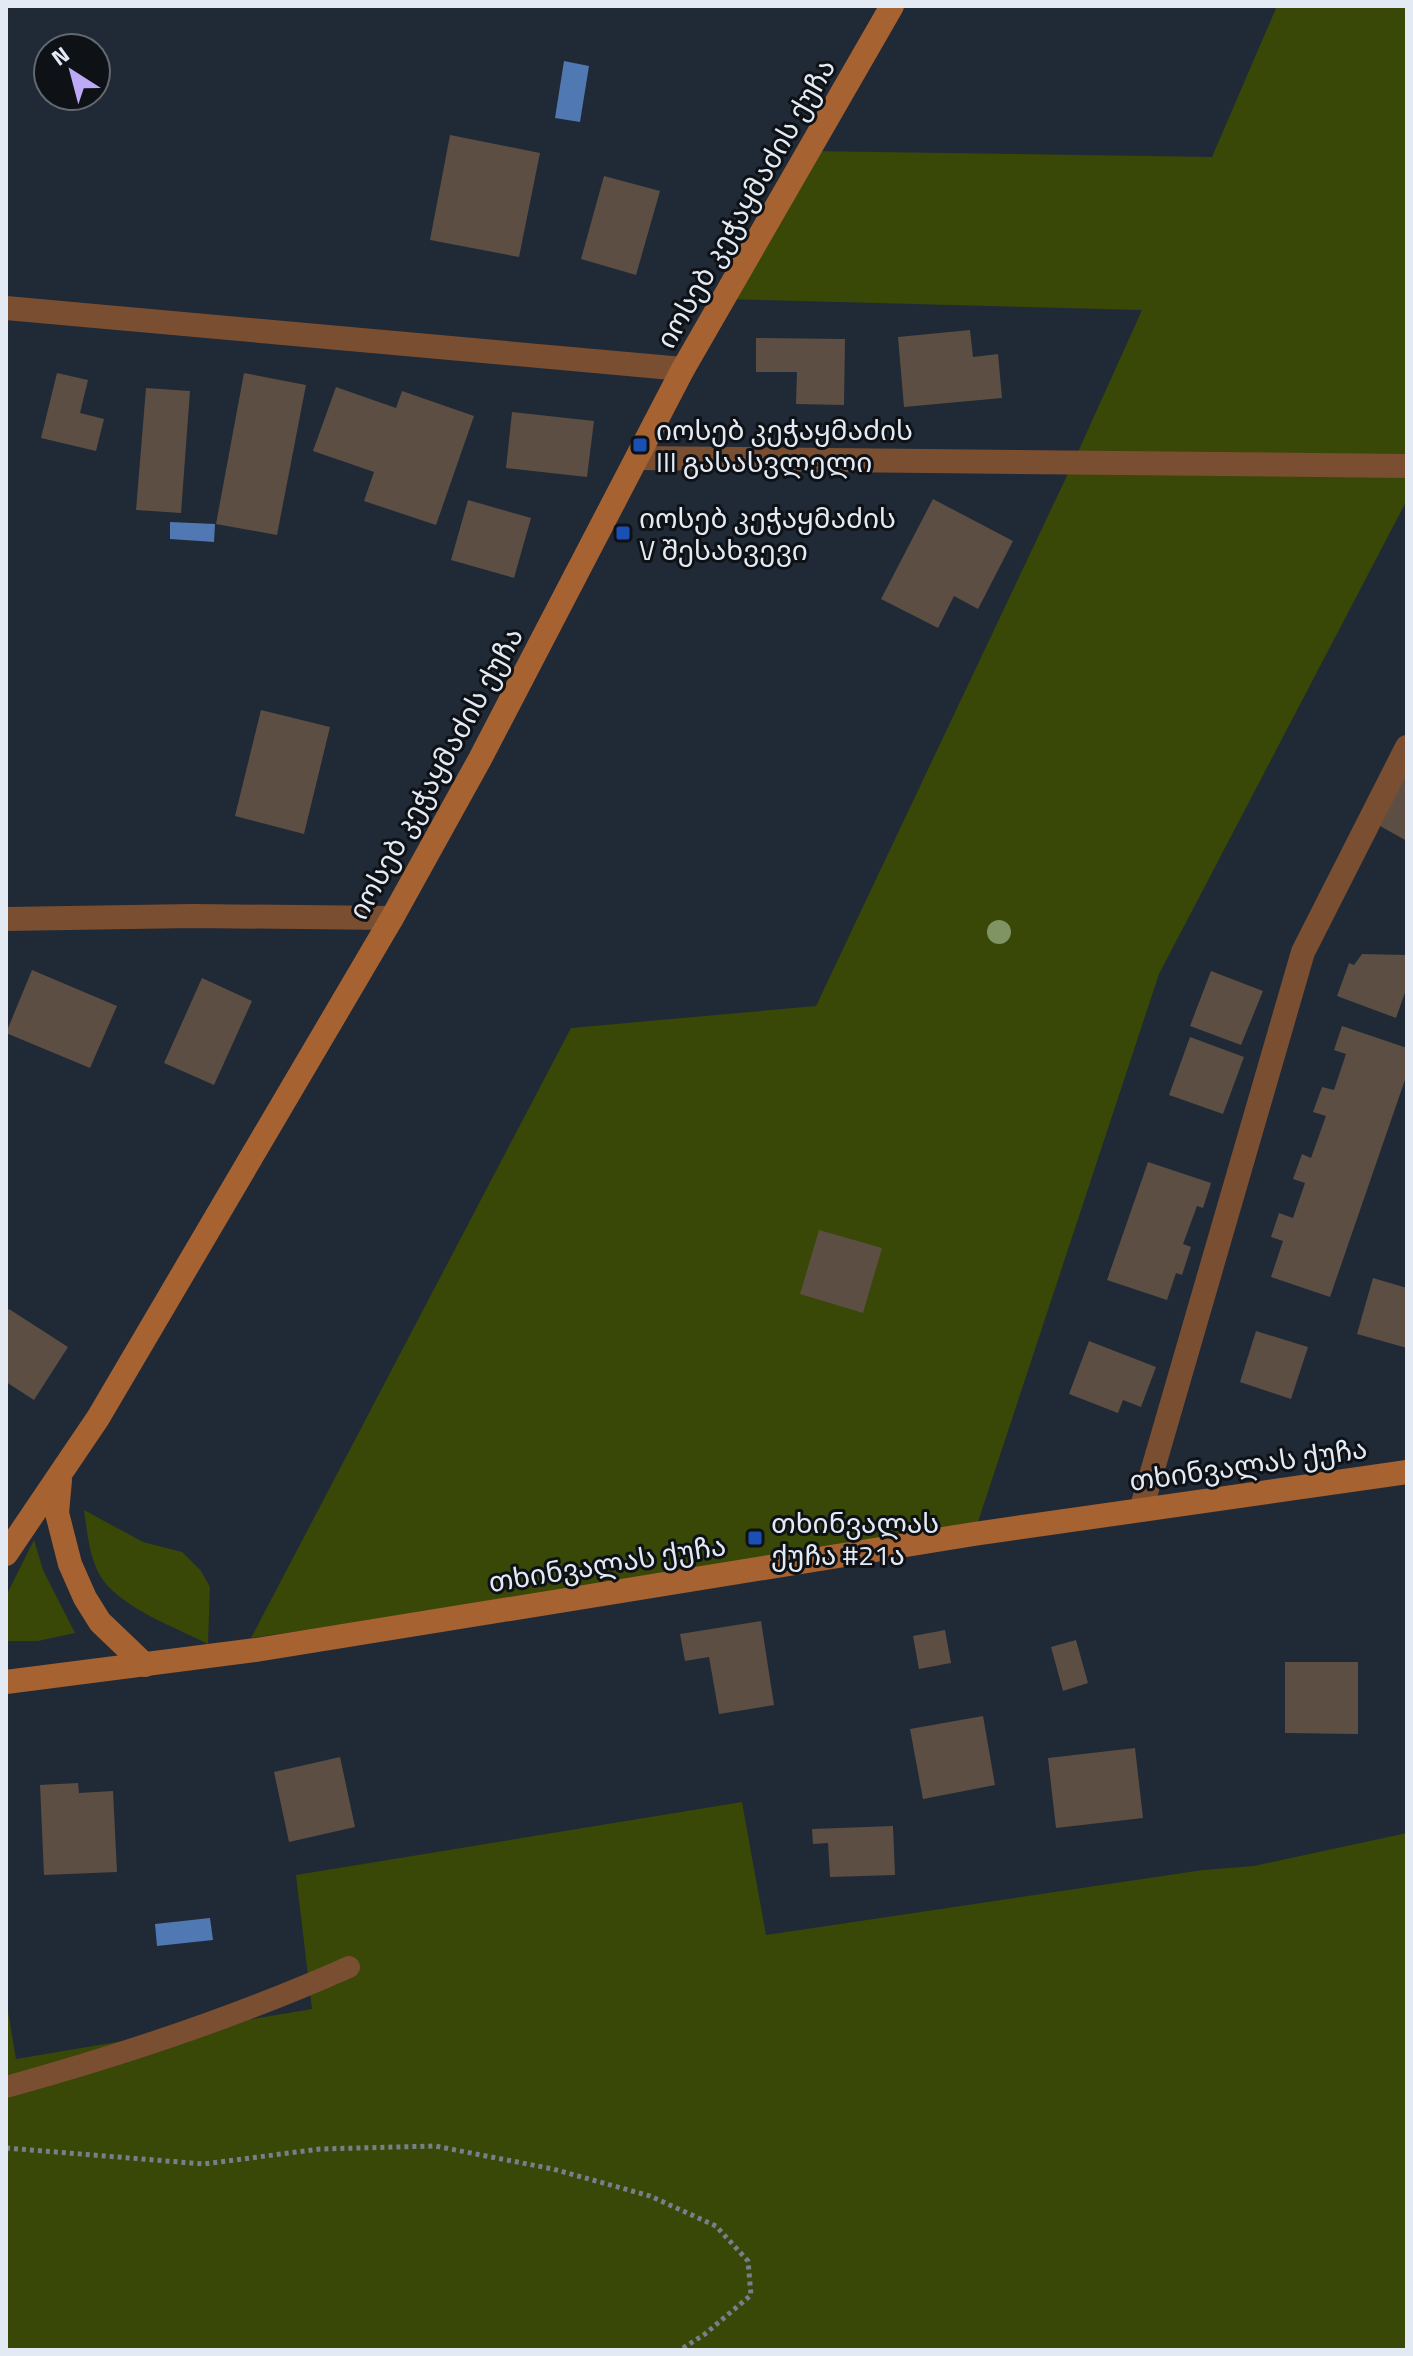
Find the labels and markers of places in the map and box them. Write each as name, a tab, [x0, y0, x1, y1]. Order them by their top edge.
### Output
place label: იოსებ კეჭაყმაძის III გასასვლელი	[656, 408, 913, 483]
marker: იოსებ კეჭაყმაძის III გასასვლელი	[631, 436, 649, 454]
place label: იოსებ კეჭაყმაძის V შესახვევი	[639, 496, 896, 571]
marker: იოსებ კეჭაყმაძის V შესახვევი	[614, 524, 632, 542]
place label: თხინვალას ქუჩა #21ა	[771, 1501, 939, 1576]
marker: თხინვალას ქუჩა #21ა	[746, 1529, 764, 1547]

